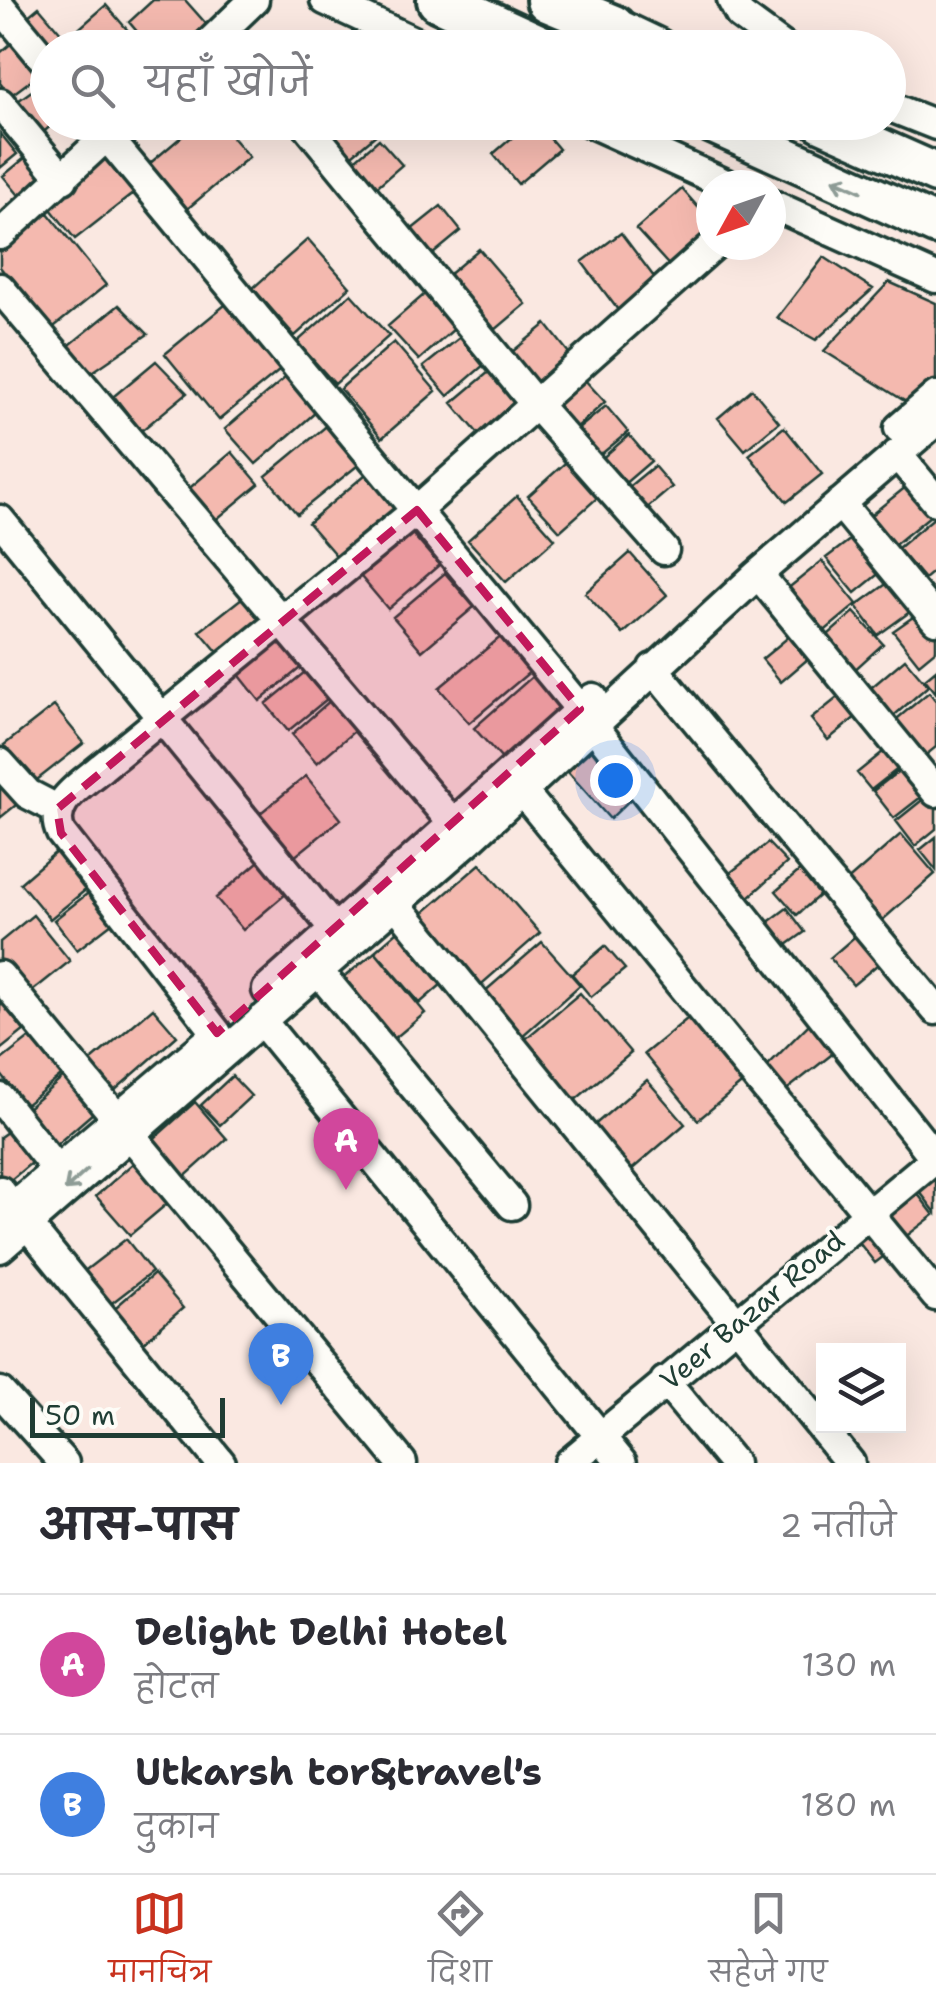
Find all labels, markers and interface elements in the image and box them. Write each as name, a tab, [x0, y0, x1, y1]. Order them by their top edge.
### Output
search box	[30, 30, 906, 140]
text: यहाँ खोजें	[145, 56, 312, 107]
icon: search	[65, 58, 120, 113]
north arrow	[696, 170, 786, 260]
one-way arrow	[832, 175, 863, 193]
your location	[590, 755, 641, 806]
pin: A	[314, 1108, 378, 1190]
one-way arrow	[64, 1169, 89, 1192]
street label: Veer Bazar Road	[652, 1221, 852, 1399]
pin: B	[248, 1322, 314, 1405]
map controls	[816, 1343, 906, 1433]
button: layers	[816, 1343, 906, 1433]
scale bar	[30, 1393, 225, 1438]
text: 50 m	[45, 1396, 115, 1434]
text: आस-पास	[40, 1496, 237, 1552]
text: 2 नतीजे	[780, 1504, 896, 1547]
text: Delight Delhi Hotel	[135, 1606, 507, 1657]
text: A	[60, 1643, 85, 1686]
text: 130 m	[801, 1643, 896, 1686]
text: होटल	[135, 1665, 218, 1708]
text: Utkarsh tor&travel's	[135, 1746, 542, 1797]
text: B	[63, 1783, 82, 1826]
text: 180 m	[800, 1783, 896, 1826]
text: दुकान	[135, 1805, 218, 1848]
tab: मानचित्र	[109, 1886, 211, 2003]
tab: दिशा	[428, 1886, 492, 2003]
tab: सहेजे गए	[709, 1886, 827, 2003]

